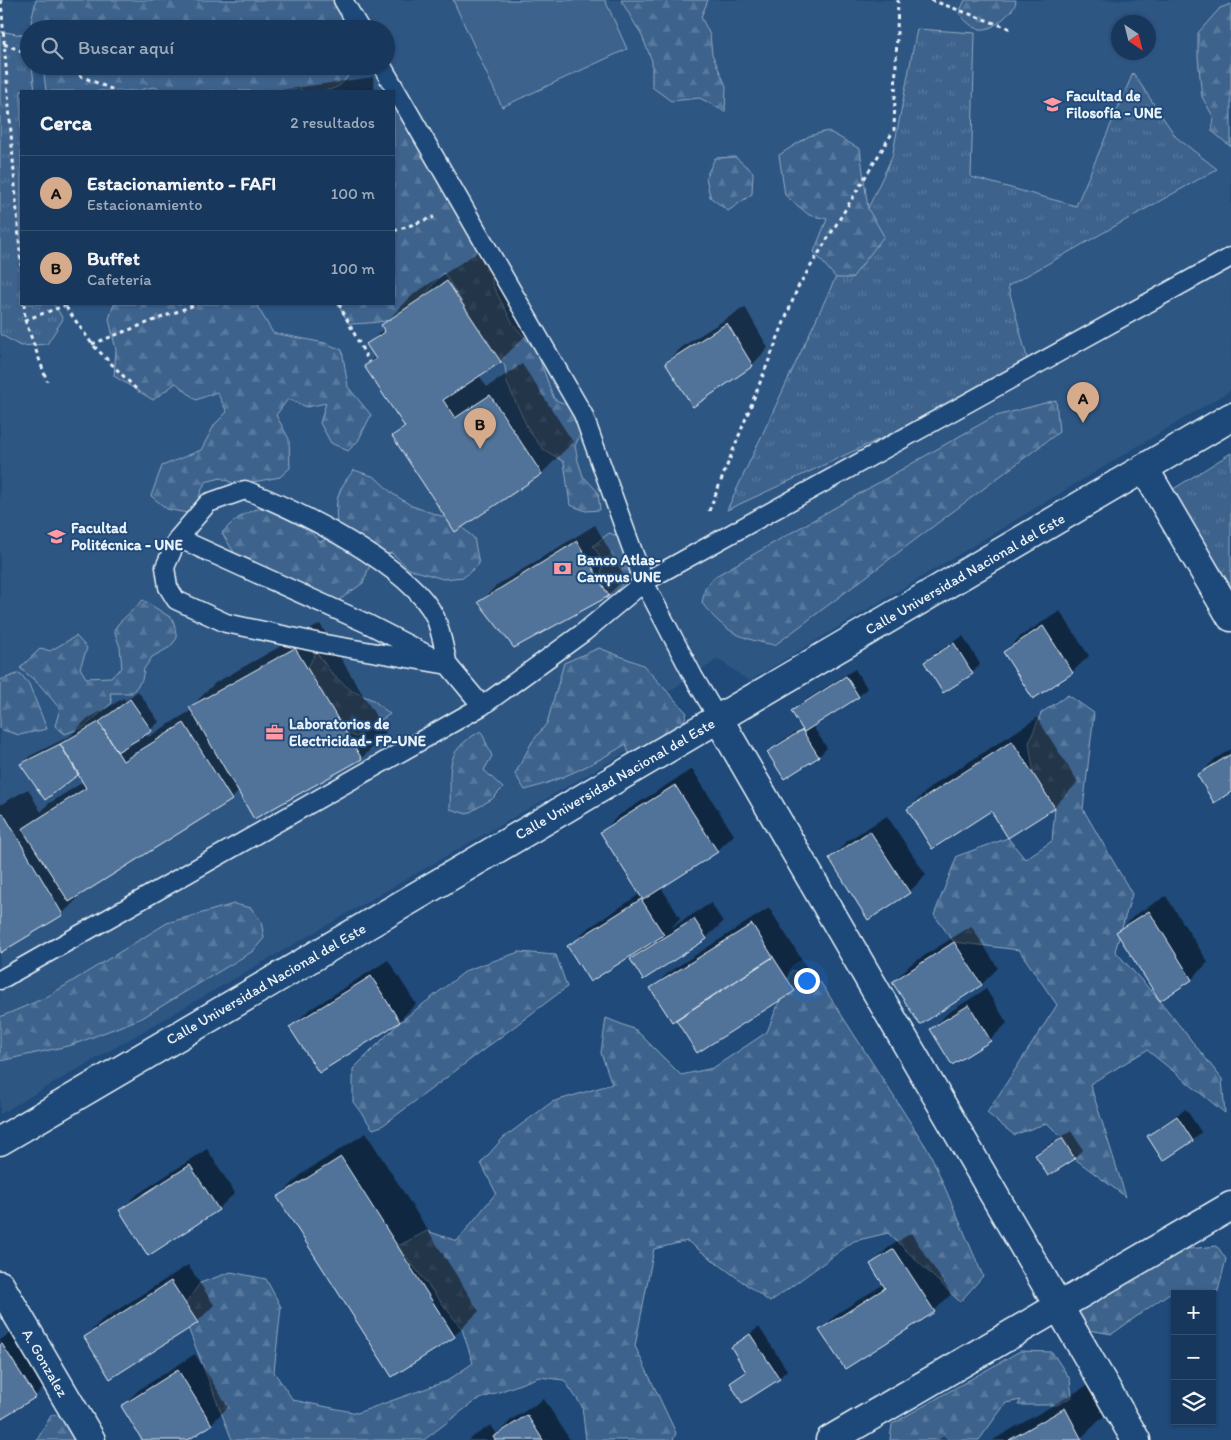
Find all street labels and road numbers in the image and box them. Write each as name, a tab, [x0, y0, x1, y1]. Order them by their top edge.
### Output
street label: Calle Universidad Nacional del Este	[862, 509, 1068, 639]
street label: Calle Universidad Nacional del Este	[512, 714, 718, 844]
street label: Calle Universidad Nacional del Este	[163, 919, 369, 1049]
street label: A. Gonzalez	[18, 1326, 72, 1400]

